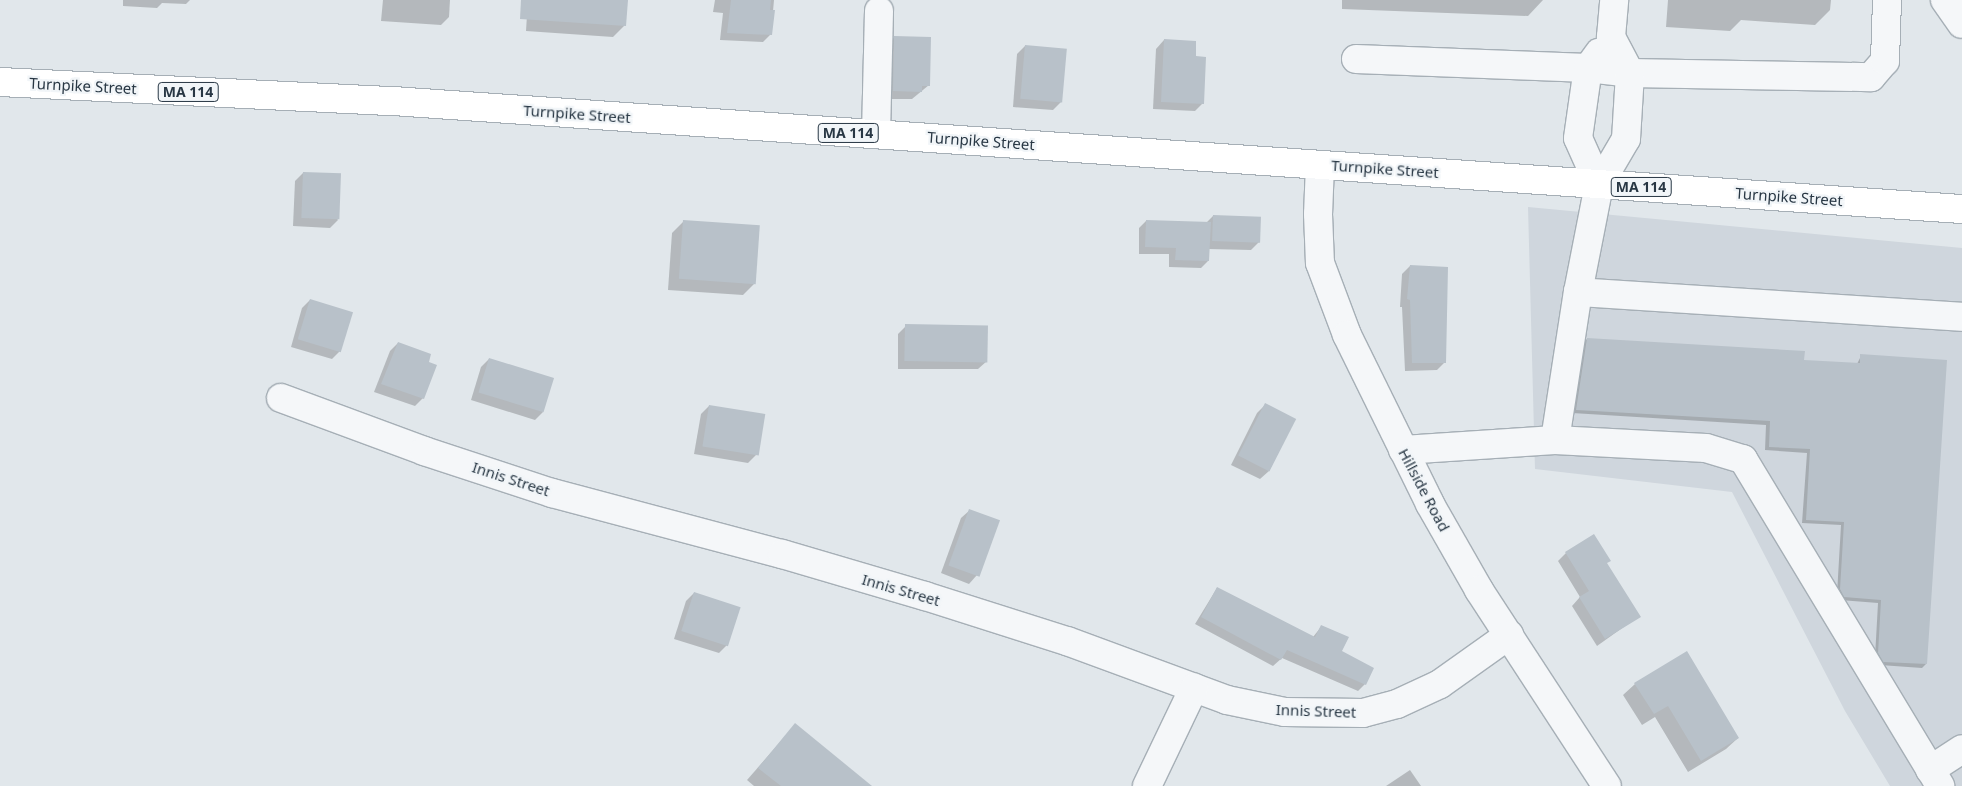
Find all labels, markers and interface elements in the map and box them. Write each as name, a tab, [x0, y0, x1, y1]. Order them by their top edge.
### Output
street label: Turnpike Street	[29, 74, 137, 98]
road number: MA 114	[157, 80, 219, 104]
street label: Turnpike Street	[523, 101, 631, 127]
road number: MA 114	[817, 122, 879, 144]
street label: Turnpike Street	[927, 128, 1035, 154]
street label: Turnpike Street	[1331, 156, 1439, 182]
road number: MA 114	[1610, 176, 1672, 198]
street label: Turnpike Street	[1735, 184, 1843, 210]
street label: Hillside Road	[1395, 445, 1453, 535]
street label: Innis Street	[470, 458, 552, 500]
street label: Innis Street	[860, 570, 942, 610]
street label: Innis Street	[1275, 701, 1357, 721]

